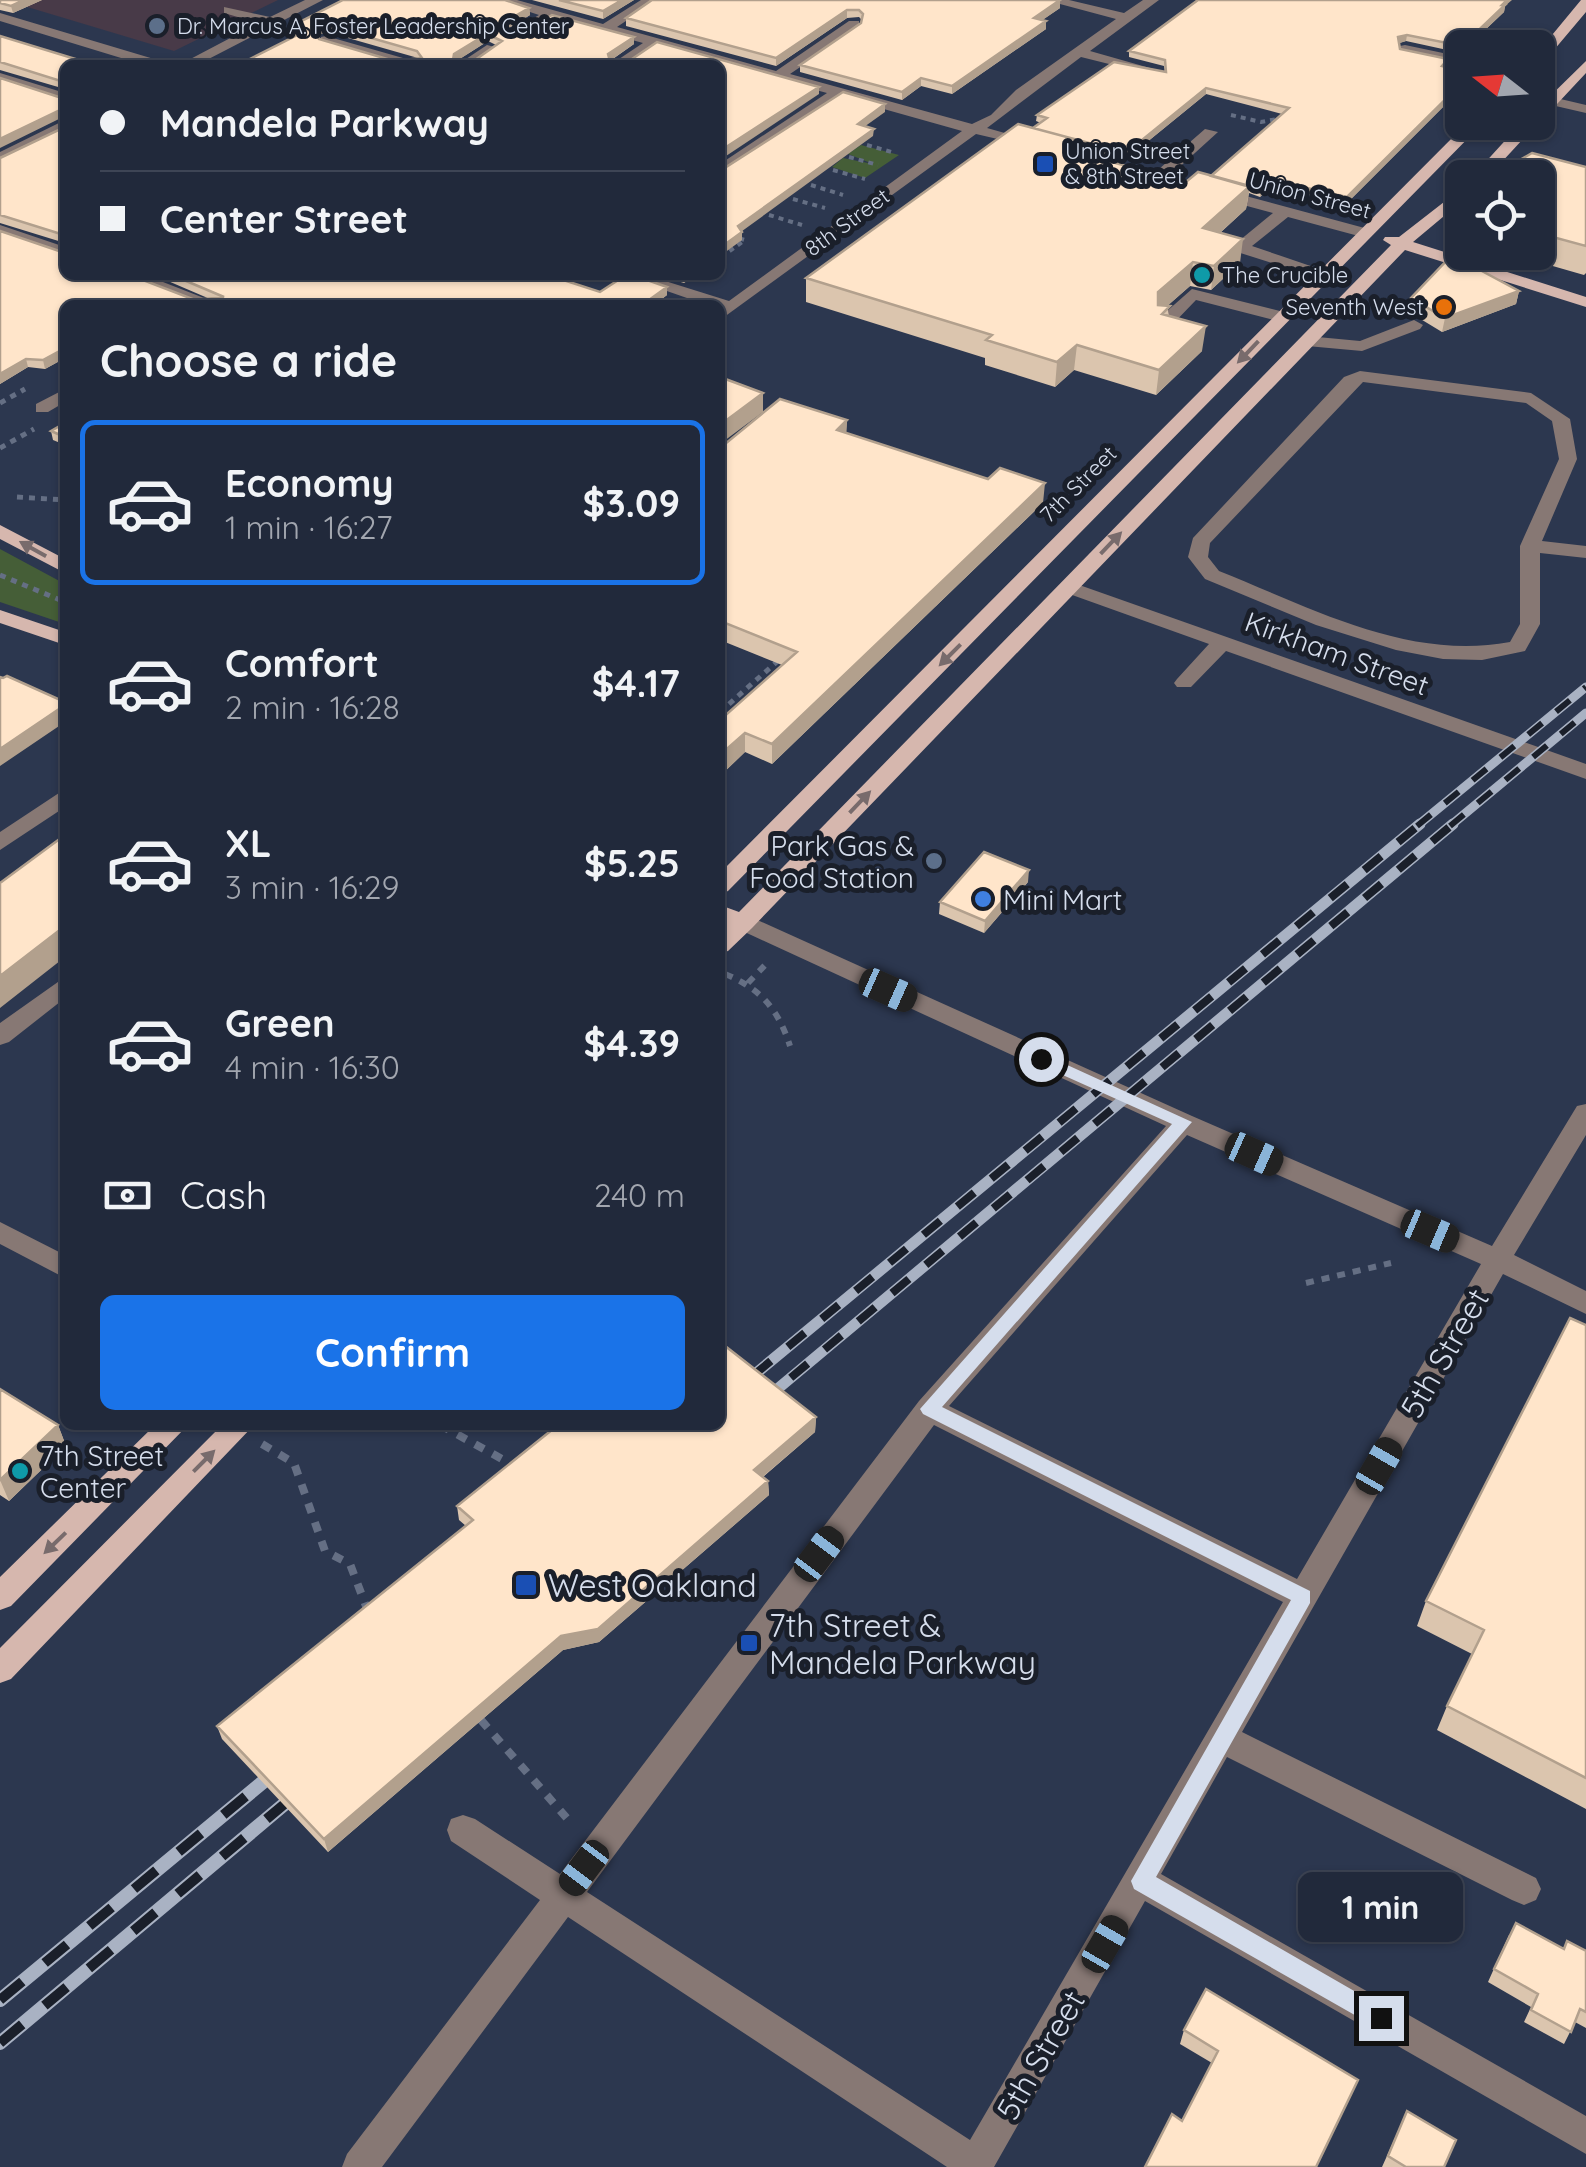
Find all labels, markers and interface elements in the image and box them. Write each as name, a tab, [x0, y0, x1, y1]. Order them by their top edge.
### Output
place label: Dr. Marcus A. Foster Leadership Center	[177, 12, 570, 40]
marker: Dr. Marcus A. Foster Leadership Center	[146, 15, 168, 37]
north arrow	[1445, 30, 1555, 140]
map controls	[1445, 30, 1555, 270]
text: Mandela Parkway	[160, 99, 489, 147]
place label: Union Street & 8th Street	[1065, 137, 1190, 190]
marker: Union Street & 8th Street	[1034, 153, 1056, 175]
button: locate	[1445, 160, 1555, 270]
street label: Union Street	[1246, 165, 1374, 225]
street label: 8th Street	[799, 182, 895, 262]
text: Center Street	[160, 195, 408, 243]
place label: The Crucible	[1222, 261, 1348, 289]
marker: The Crucible	[1191, 264, 1213, 286]
place label: Seventh West	[1286, 293, 1424, 321]
marker: Seventh West	[1433, 296, 1455, 318]
text: Choose a ride	[100, 332, 397, 388]
one-way arrow	[1236, 339, 1260, 363]
street label: 7th Street	[1034, 440, 1122, 528]
icon: car	[105, 458, 195, 548]
text: Economy	[225, 459, 394, 507]
text: $3.09	[583, 479, 680, 527]
text: 1 min · 16:27	[225, 507, 392, 547]
one-way arrow	[1098, 532, 1122, 556]
one-way arrow	[18, 541, 47, 558]
street label: Kirkham Street	[1240, 604, 1434, 702]
icon: car	[105, 638, 195, 728]
text: Comfort	[225, 639, 379, 687]
one-way arrow	[939, 643, 963, 666]
text: $4.17	[592, 659, 680, 707]
text: 2 min · 16:28	[225, 687, 400, 727]
one-way arrow	[848, 790, 871, 814]
icon: car	[105, 818, 195, 908]
text: XL	[225, 819, 271, 867]
place label: Park Gas & Food Station	[749, 828, 914, 895]
text: $5.25	[584, 839, 680, 887]
marker: Park Gas & Food Station	[923, 850, 945, 872]
text: 3 min · 16:29	[225, 867, 399, 907]
place label: Mini Mart	[1003, 882, 1122, 917]
marker: Mini Mart	[972, 888, 994, 910]
car	[854, 964, 922, 1016]
icon: car	[105, 998, 195, 1088]
text: Green	[225, 999, 335, 1047]
text: $4.39	[584, 1019, 680, 1067]
route start	[1019, 1037, 1064, 1082]
text: 4 min · 16:30	[225, 1047, 400, 1087]
car	[1220, 1128, 1288, 1180]
icon: cash	[100, 1168, 155, 1223]
text: Cash	[180, 1171, 267, 1219]
text: 240 m	[594, 1175, 685, 1215]
car	[1397, 1205, 1463, 1257]
street label: 5th Street	[1391, 1281, 1497, 1425]
button: Confirm	[100, 1295, 685, 1410]
car	[1351, 1433, 1407, 1499]
place label: 7th Street Center	[40, 1438, 164, 1505]
one-way arrow	[192, 1450, 215, 1474]
marker: 7th Street Center	[9, 1460, 31, 1482]
car	[789, 1521, 849, 1587]
one-way arrow	[44, 1530, 68, 1554]
place label: West Oakland	[548, 1565, 757, 1605]
marker: West Oakland	[513, 1572, 539, 1598]
place label: 7th Street & Mandela Parkway	[769, 1605, 1036, 1682]
marker: 7th Street & Mandela Parkway	[738, 1632, 760, 1654]
car	[554, 1835, 614, 1901]
callout: 1 min	[1298, 1873, 1464, 1943]
text: 1 min	[1342, 1887, 1419, 1927]
car	[1077, 1911, 1133, 1977]
street label: 5th Street	[987, 1983, 1093, 2127]
route end	[1359, 1996, 1404, 2041]

